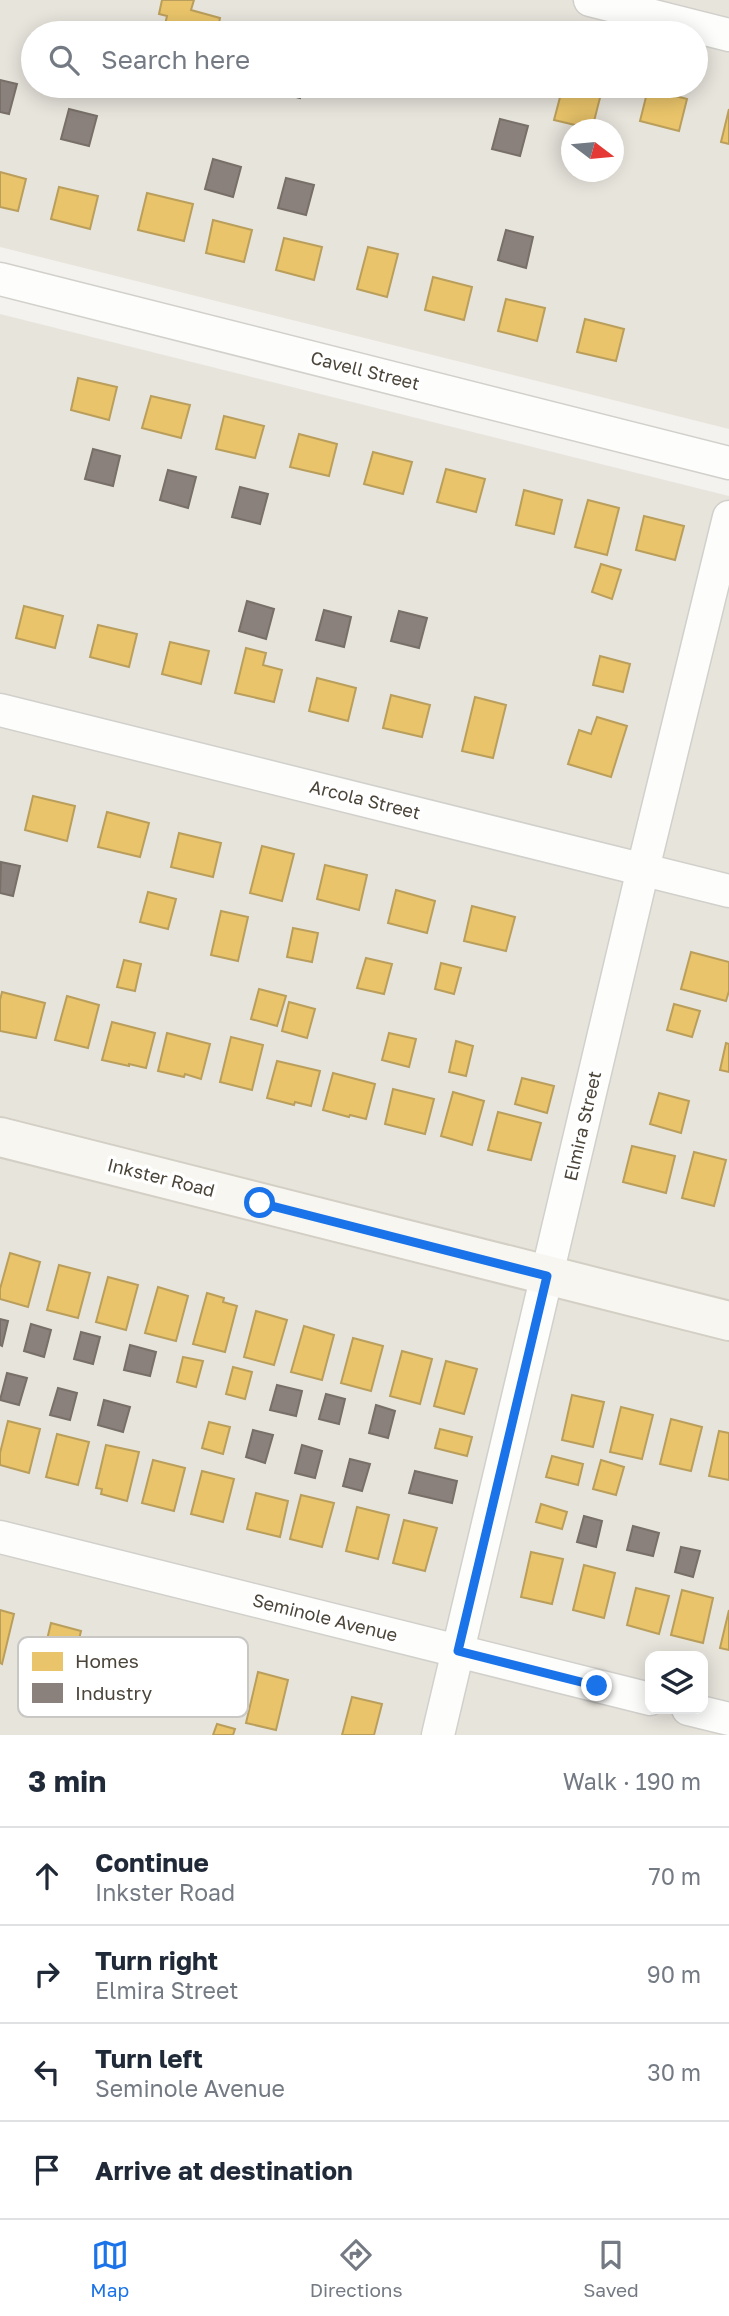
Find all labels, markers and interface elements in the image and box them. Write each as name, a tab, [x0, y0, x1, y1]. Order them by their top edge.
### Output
search box	[21, 21, 708, 98]
icon: search	[45, 41, 83, 79]
text: Search here	[101, 44, 250, 75]
north arrow	[561, 119, 624, 182]
street label: Cavell Street	[308, 346, 422, 394]
street label: Arcola Street	[308, 775, 423, 823]
street label: Elmira Street	[559, 1069, 605, 1183]
street label: Inkster Road	[105, 1153, 217, 1201]
route start	[244, 1187, 275, 1218]
street label: Seminole Avenue	[250, 1588, 400, 1646]
legend	[18, 1637, 248, 1717]
text: Homes	[75, 1649, 139, 1672]
map controls	[645, 1651, 708, 1714]
button: layers	[645, 1651, 708, 1714]
route end	[581, 1670, 612, 1701]
text: Industry	[75, 1681, 152, 1704]
text: 3 min	[28, 1763, 106, 1799]
text: Walk · 190 m	[563, 1767, 701, 1795]
text: Continue	[95, 1847, 209, 1878]
icon: ahead	[28, 1857, 66, 1895]
text: 70 m	[648, 1862, 701, 1890]
text: Inkster Road	[95, 1878, 235, 1906]
text: Turn right	[95, 1945, 218, 1976]
icon: right	[28, 1955, 66, 1993]
text: 90 m	[647, 1960, 701, 1988]
text: Elmira Street	[95, 1976, 238, 2004]
text: Turn left	[95, 2043, 203, 2074]
icon: left	[28, 2053, 66, 2091]
text: 30 m	[647, 2058, 701, 2086]
text: Seminole Avenue	[95, 2074, 285, 2102]
icon: arrive	[28, 2151, 66, 2189]
text: Arrive at destination	[95, 2155, 353, 2186]
tab: Map	[90, 2236, 129, 2301]
tab: Directions	[310, 2236, 403, 2301]
tab: Saved	[583, 2236, 639, 2301]

